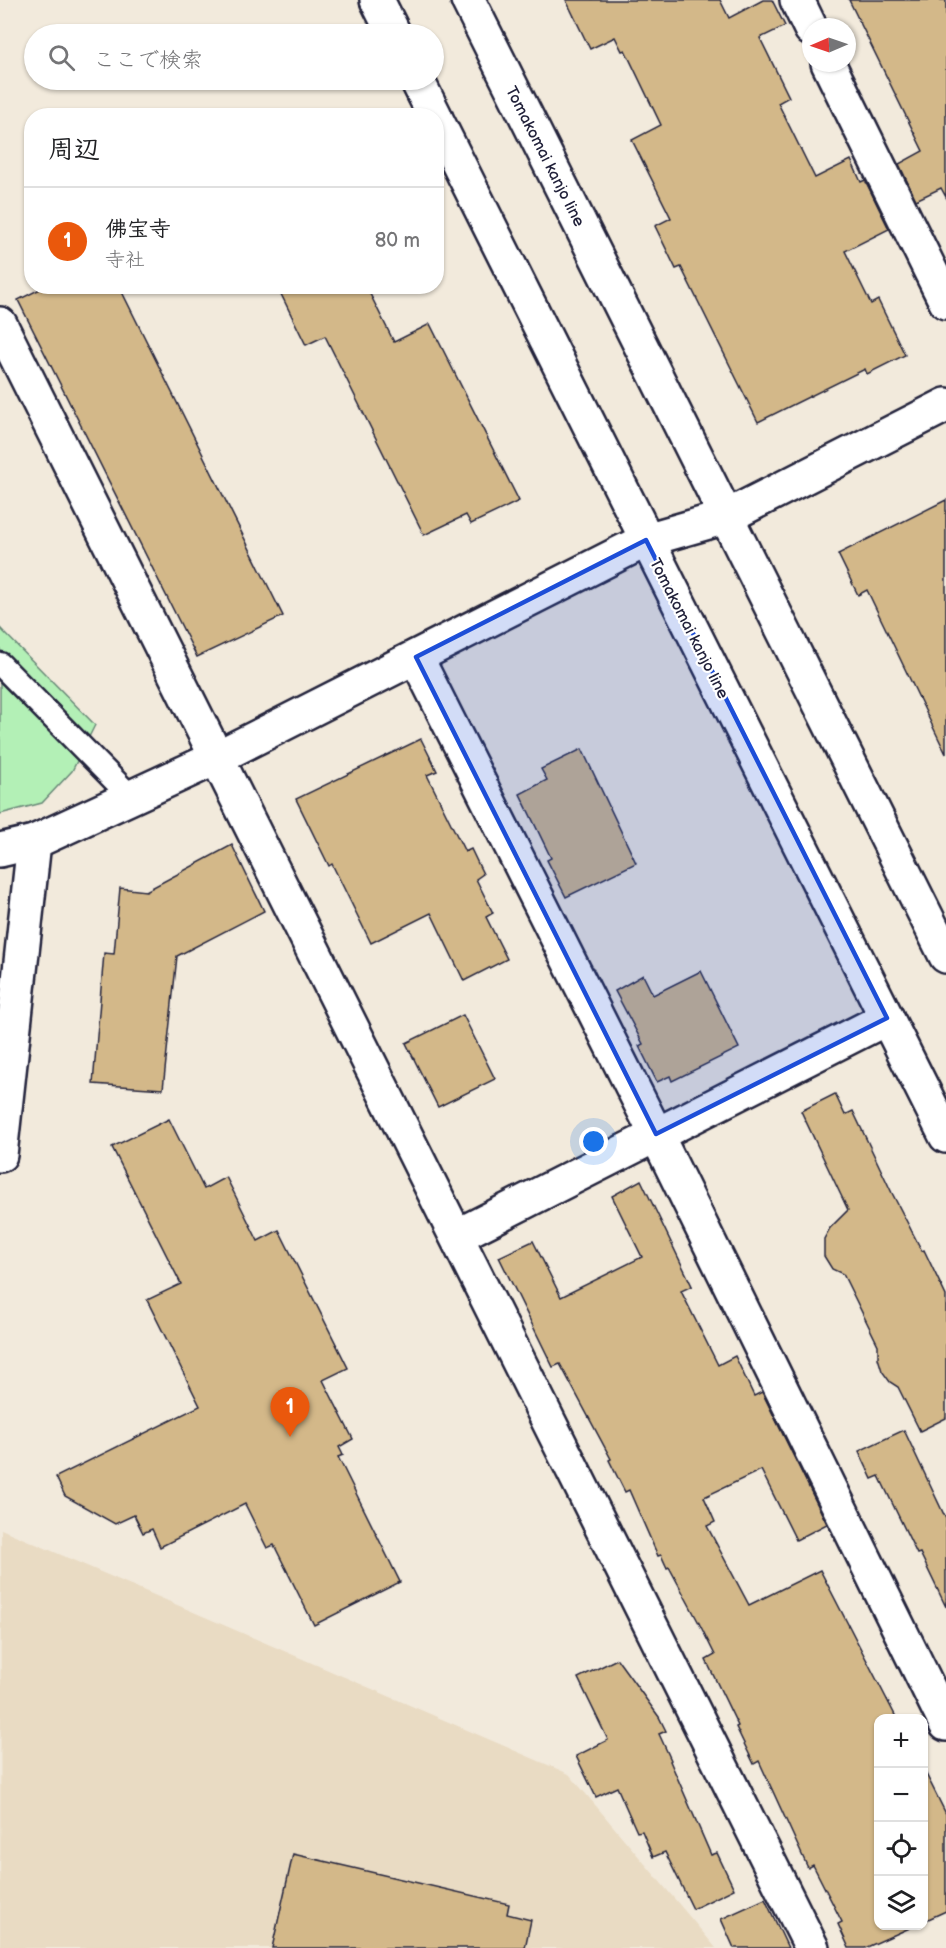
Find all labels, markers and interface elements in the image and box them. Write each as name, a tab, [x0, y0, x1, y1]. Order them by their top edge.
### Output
north arrow	[802, 18, 856, 72]
search box	[24, 24, 444, 90]
icon: search	[45, 41, 78, 74]
text: ここで検索	[93, 47, 203, 74]
street label: Tomakomai kanjo line	[501, 83, 589, 231]
text: 周辺	[48, 135, 100, 166]
text: 佛宝寺	[105, 216, 171, 243]
text: 1	[63, 229, 72, 253]
text: 80 m	[375, 229, 420, 253]
text: 寺社	[105, 248, 145, 272]
street label: Tomakomai kanjo line	[645, 555, 733, 703]
your location	[579, 1127, 608, 1156]
pin: 1	[270, 1388, 310, 1437]
map controls	[874, 1714, 928, 1930]
button: +	[874, 1714, 928, 1768]
button: −	[874, 1768, 928, 1822]
button: locate	[874, 1822, 928, 1876]
button: layers	[874, 1876, 928, 1930]

